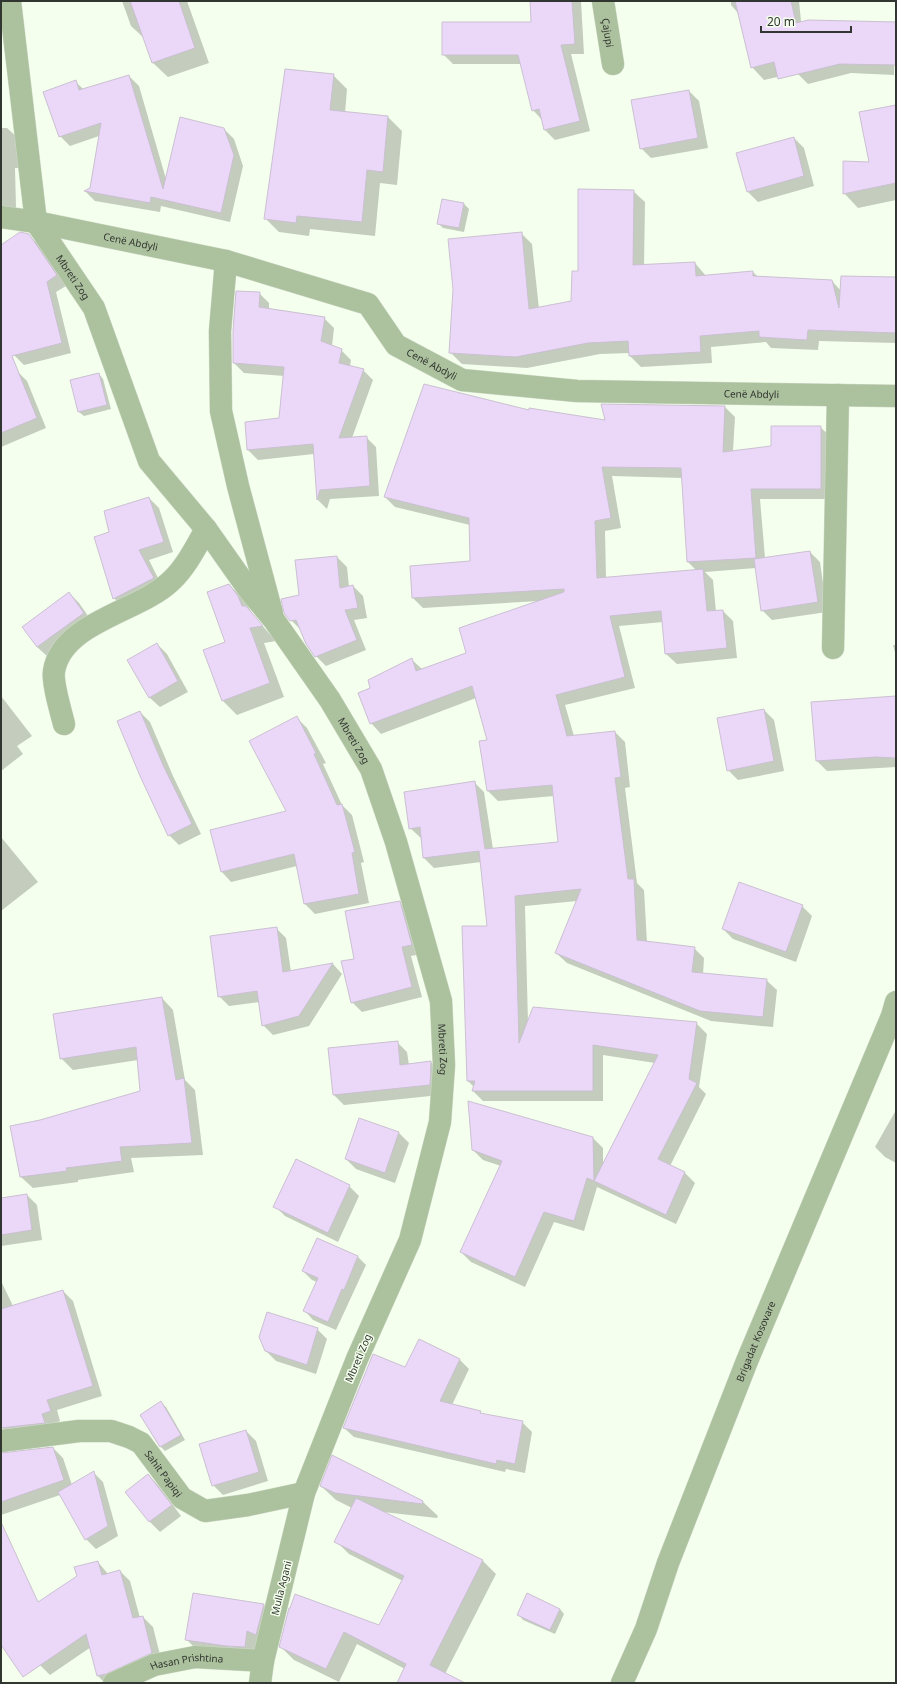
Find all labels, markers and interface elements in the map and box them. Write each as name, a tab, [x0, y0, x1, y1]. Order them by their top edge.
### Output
scale bar	[761, 8, 851, 34]
text: 20 m	[767, 13, 795, 30]
street label: Çajupi	[599, 17, 617, 48]
street label: Cenë Abdyli	[102, 229, 159, 254]
street label: Mbreti Zog	[53, 252, 93, 302]
street label: Cenë Abdyli	[404, 345, 460, 383]
street label: Cenë Abdyli	[724, 386, 779, 401]
street label: Mbreti Zog	[335, 715, 373, 766]
street label: Mbreti Zog	[435, 1023, 451, 1076]
street label: Brigadat Kosovare	[733, 1298, 779, 1384]
street label: Mbreti Zog	[341, 1332, 375, 1384]
street label: Sahit Papiqi	[142, 1447, 186, 1500]
street label: Mulla Agani	[267, 1559, 295, 1617]
street label: Hasan Prishtina	[148, 1650, 224, 1673]

